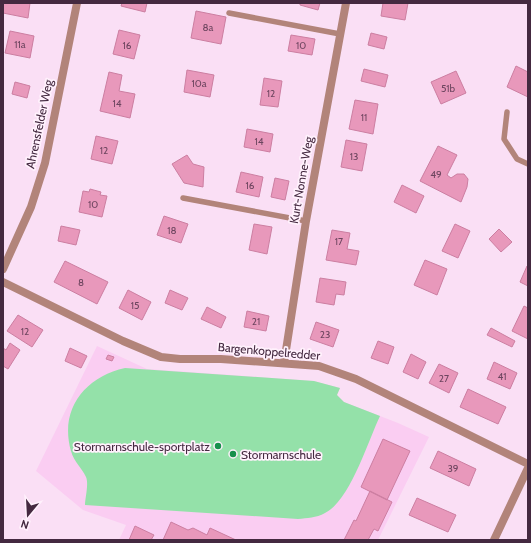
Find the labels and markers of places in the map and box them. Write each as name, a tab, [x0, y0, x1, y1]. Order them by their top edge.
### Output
place label: Stormarnschule-sportplatz	[74, 439, 210, 454]
marker: Stormarnschule-sportplatz	[213, 441, 223, 451]
place label: Stormarnschule	[241, 447, 321, 462]
marker: Stormarnschule	[228, 449, 238, 459]

